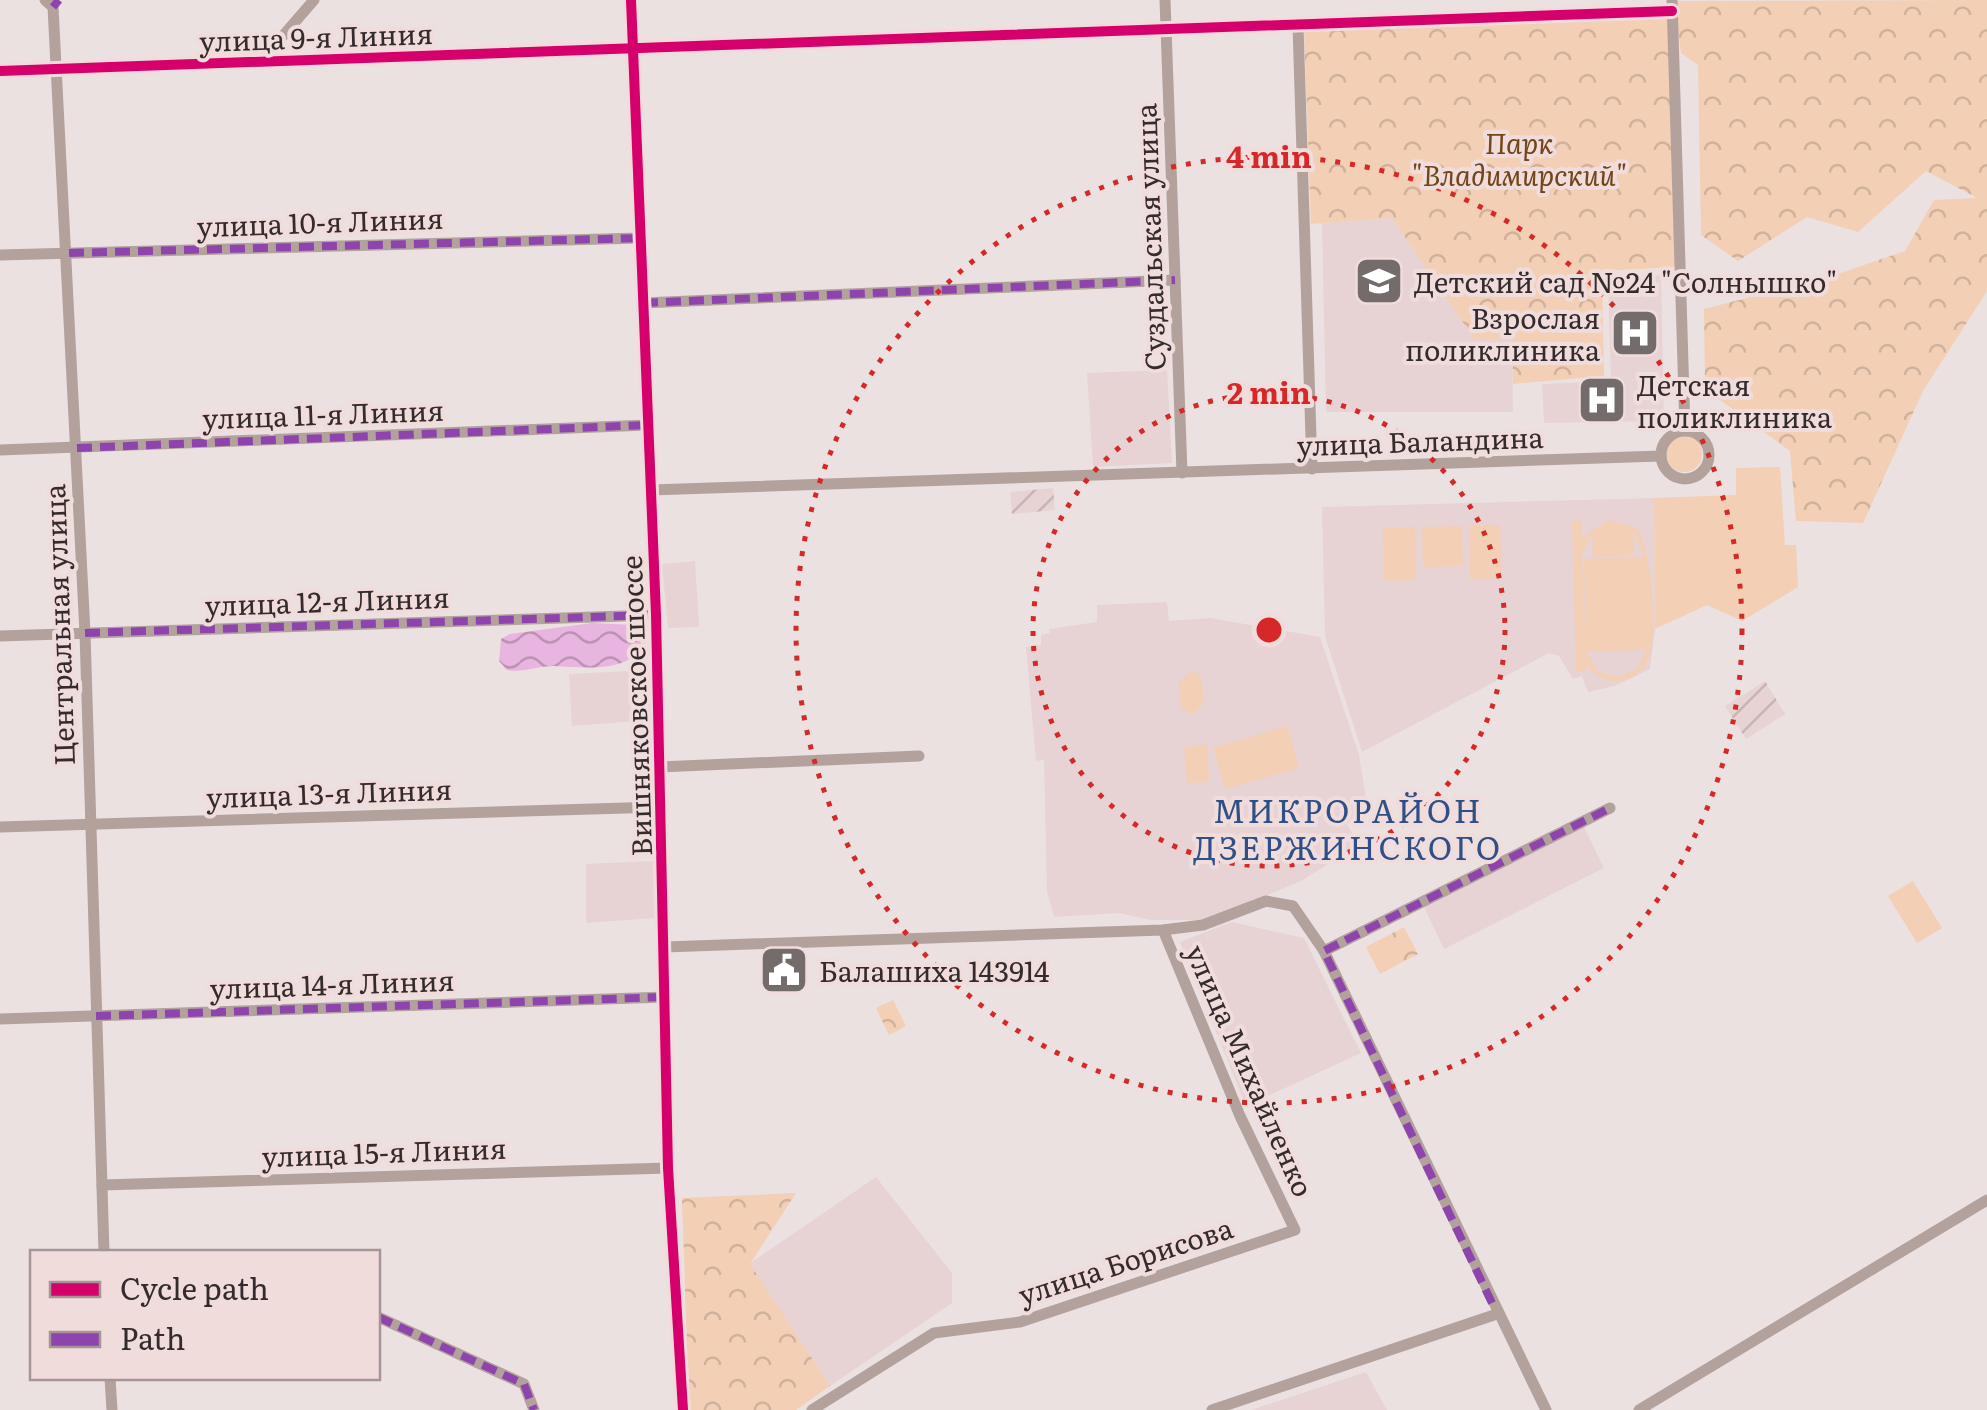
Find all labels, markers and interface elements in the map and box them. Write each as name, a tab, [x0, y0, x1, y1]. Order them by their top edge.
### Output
street label: улица 9-я Линия	[198, 11, 434, 61]
street label: Суздальская улица	[1123, 103, 1175, 371]
park label: Парк "Владимирский"	[1411, 121, 1627, 195]
text: 4 min	[1226, 133, 1312, 177]
street label: улица 10-я Линия	[196, 196, 444, 246]
school or university icon: Детский сад №24 "Солнышко"	[1353, 255, 1405, 307]
place label: Детский сад №24 "Солнышко"	[1414, 260, 1837, 302]
place label: Взрослая поликлиника	[1405, 296, 1600, 370]
hospital icon: Взрослая поликлиника	[1609, 307, 1661, 359]
place label: Детская поликлиника	[1637, 363, 1832, 437]
text: 2 min	[1227, 369, 1311, 413]
hospital icon: Детская поликлиника	[1576, 374, 1628, 426]
street label: улица 11-я Линия	[201, 388, 445, 438]
street label: улица Баландина	[1296, 415, 1544, 465]
street label: Центральная улица	[32, 483, 84, 767]
street label: Вишняковское шоссе	[609, 555, 661, 857]
street label: улица 12-я Линия	[204, 575, 450, 625]
centre of rings	[1251, 612, 1287, 648]
street label: улица 13-я Линия	[205, 767, 453, 817]
district label: МИКРОРАЙОН ДЗЕРЖИНСКОГО	[1193, 785, 1503, 870]
street label: улица Михайленко	[1176, 937, 1326, 1203]
public building icon: Балашиха 143914	[758, 944, 810, 996]
place label: Балашиха 143914	[819, 949, 1050, 991]
street label: улица 14-я Линия	[209, 958, 455, 1008]
street label: улица 15-я Линия	[261, 1126, 507, 1176]
street label: улица Борисова	[1012, 1205, 1238, 1315]
legend	[30, 1250, 380, 1380]
text: Cycle path	[120, 1265, 269, 1309]
text: Path	[120, 1315, 185, 1359]

